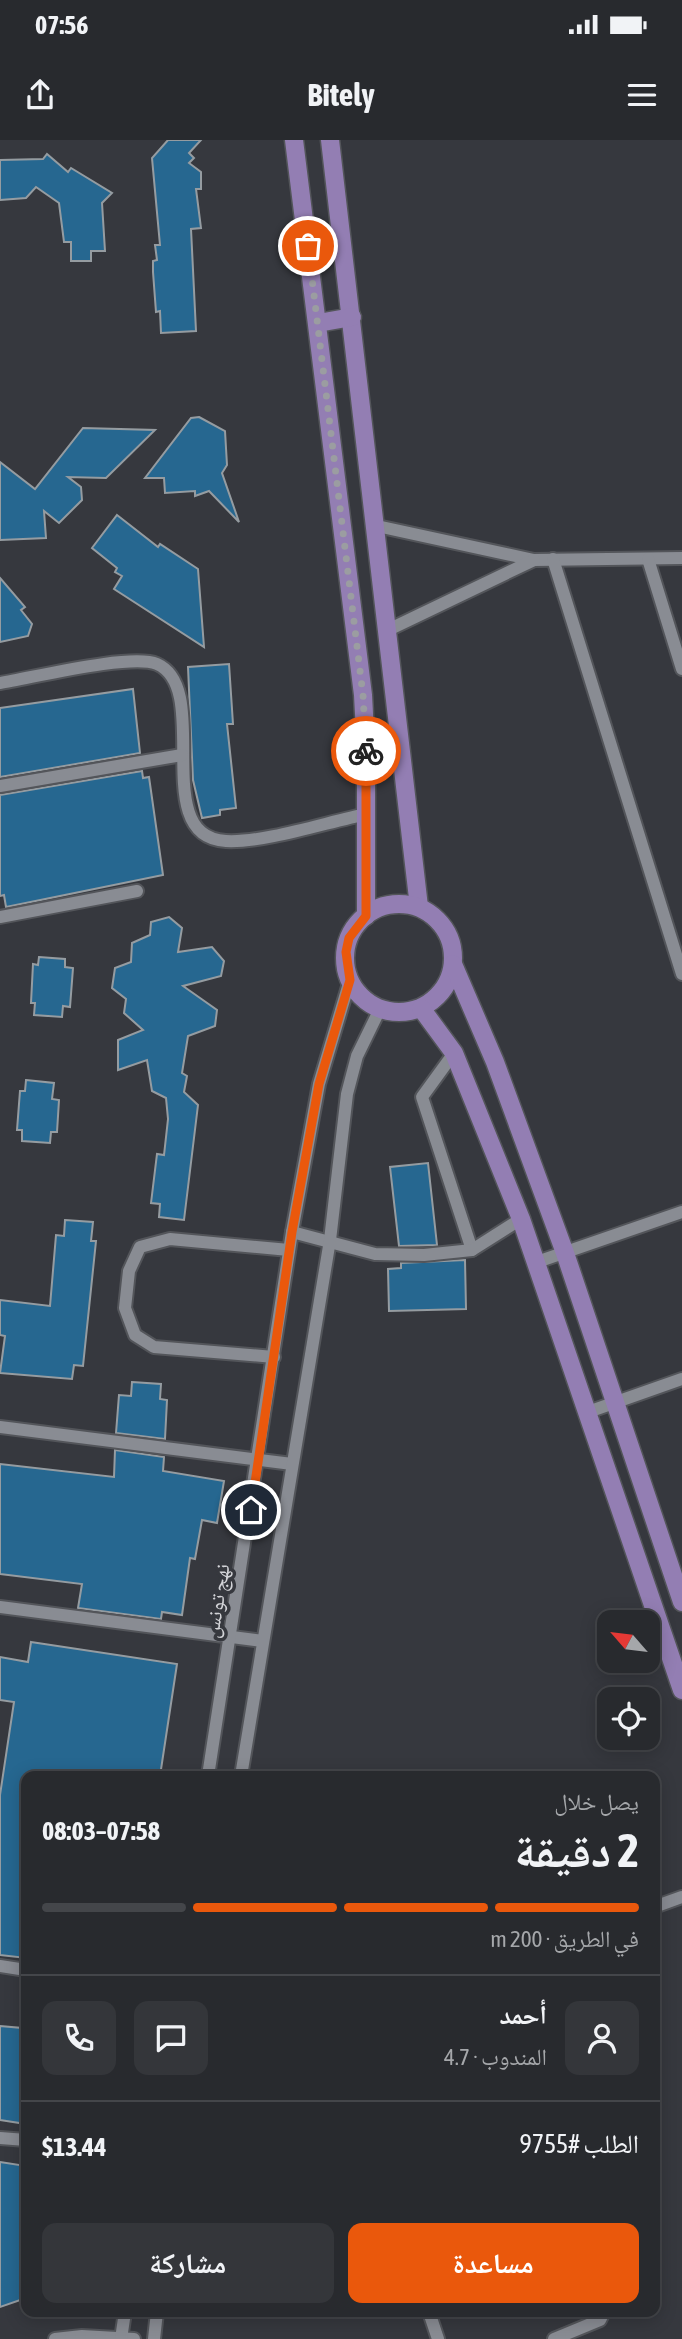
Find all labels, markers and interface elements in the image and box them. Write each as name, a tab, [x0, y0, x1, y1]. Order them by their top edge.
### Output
text: 07:56	[35, 10, 89, 40]
icon: share	[21, 76, 59, 114]
text: Bitely	[307, 76, 375, 113]
icon: menu	[623, 76, 661, 114]
pin	[278, 216, 338, 276]
icon: bag	[289, 227, 327, 265]
courier	[331, 716, 401, 786]
icon: bike	[347, 732, 385, 770]
pin	[221, 1480, 281, 1540]
icon: home	[232, 1491, 270, 1529]
street label: نهج تونس	[198, 1562, 236, 1640]
north arrow	[597, 1610, 660, 1673]
map controls	[597, 1610, 660, 1750]
button: locate	[597, 1687, 660, 1750]
text: يصل خلال	[554, 1789, 639, 1815]
text: 07:58–08:03	[42, 1816, 160, 1846]
text: 2 دقيقة	[514, 1824, 639, 1877]
text: في الطريق · 200 m	[490, 1926, 639, 1952]
text: أحمد	[499, 2000, 547, 2030]
button: phone	[42, 2001, 116, 2075]
button: chat	[134, 2001, 208, 2075]
button: person	[565, 2001, 639, 2075]
text: المندوب · 4.7	[444, 2044, 547, 2070]
text: الطلب #9755	[519, 2129, 639, 2159]
text: $13.44	[42, 2132, 106, 2162]
button: مشاركة	[42, 2223, 334, 2303]
button: مساعدة	[348, 2223, 639, 2303]

